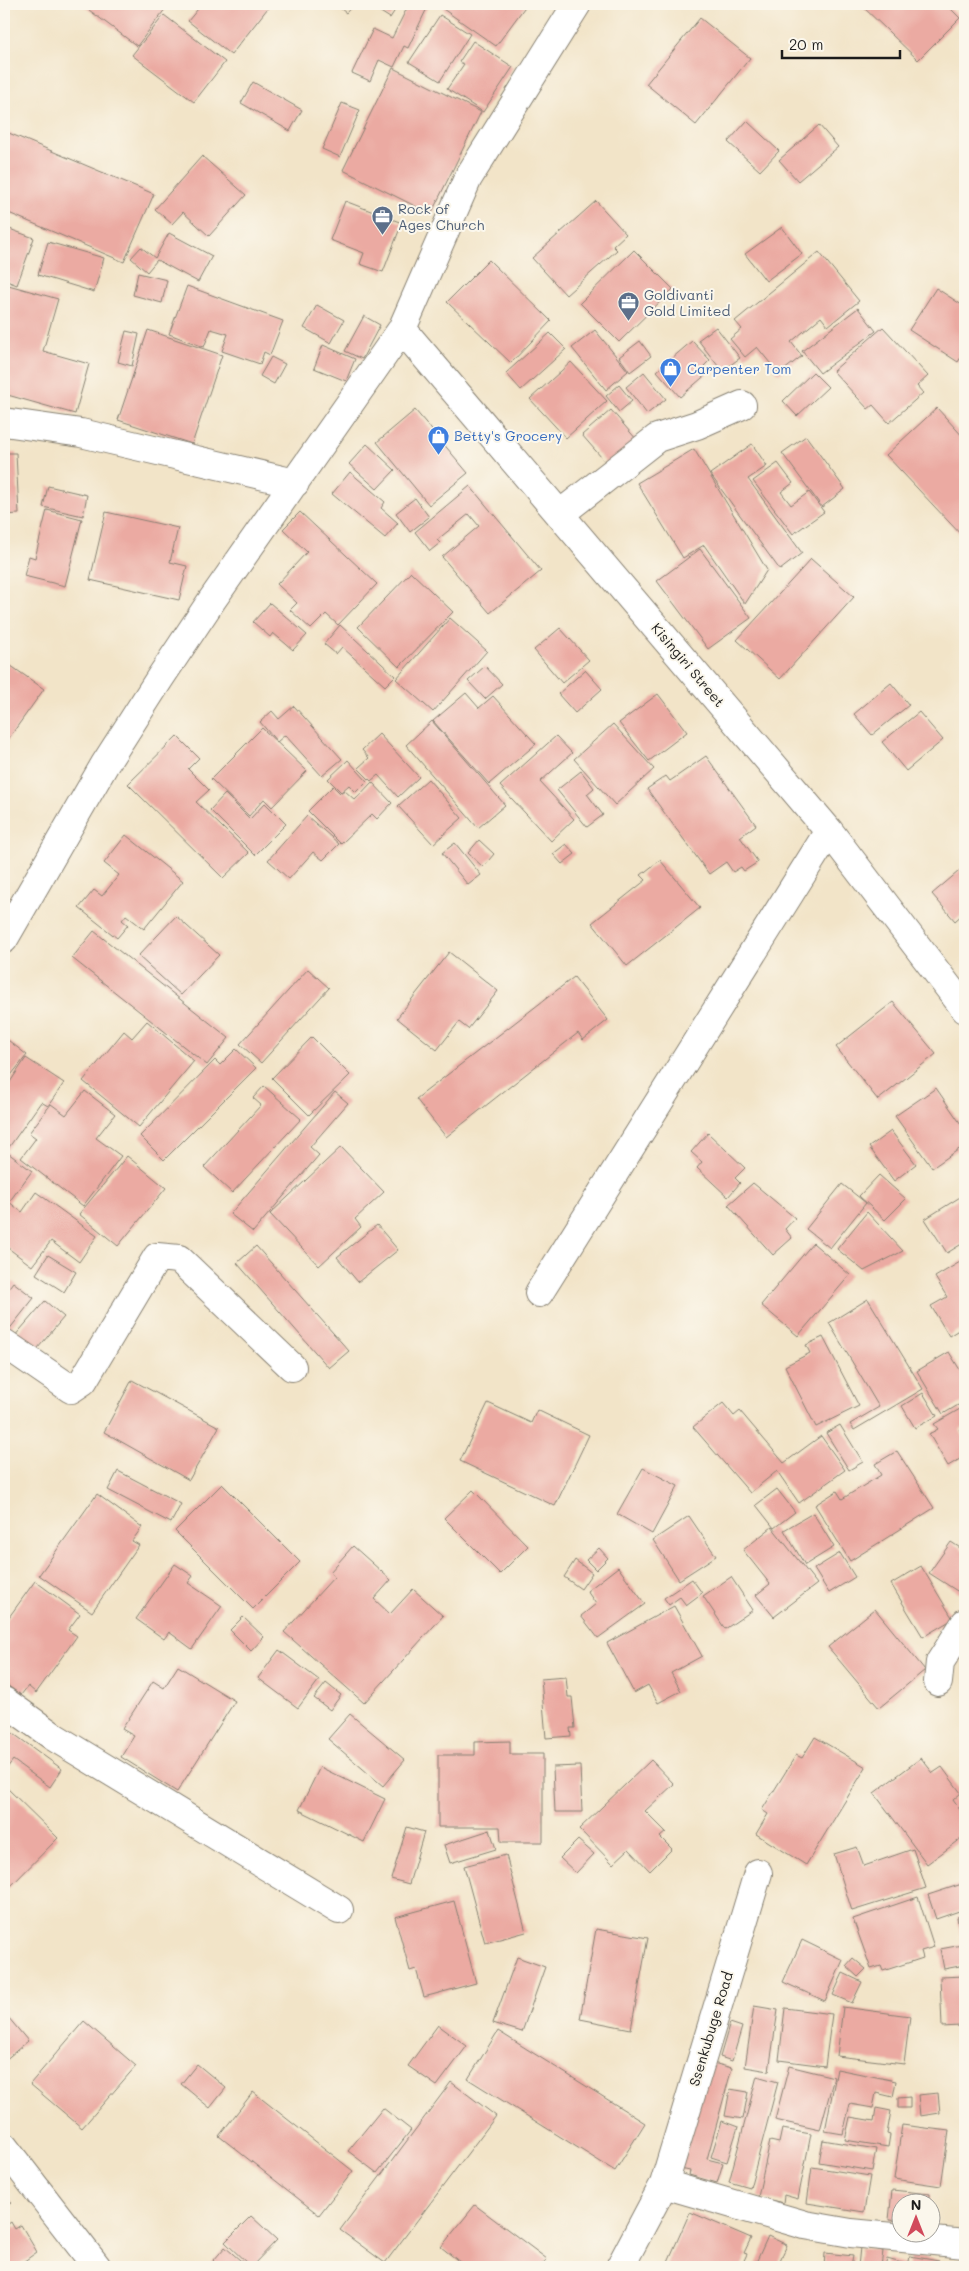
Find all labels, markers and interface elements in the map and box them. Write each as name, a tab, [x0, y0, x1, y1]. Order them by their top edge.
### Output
scale bar	[782, 28, 899, 60]
text: 20 m	[789, 34, 823, 54]
place label: Rock of Ages Church	[398, 199, 485, 234]
office icon: Rock of Ages Church	[370, 205, 394, 236]
place label: Goldivanti Gold Limited	[644, 285, 730, 320]
office icon: Goldivanti Gold Limited	[616, 291, 640, 322]
shop icon: Carpenter Tom	[659, 357, 683, 388]
place label: Carpenter Tom	[687, 359, 791, 378]
shop icon: Betty's Grocery	[426, 424, 450, 455]
place label: Betty's Grocery	[454, 426, 562, 445]
street label: Kisingiri Street	[648, 619, 729, 711]
street label: Ssenkubuge Road	[684, 1969, 737, 2088]
north arrow	[892, 2194, 942, 2244]
text: N	[911, 2195, 921, 2214]

